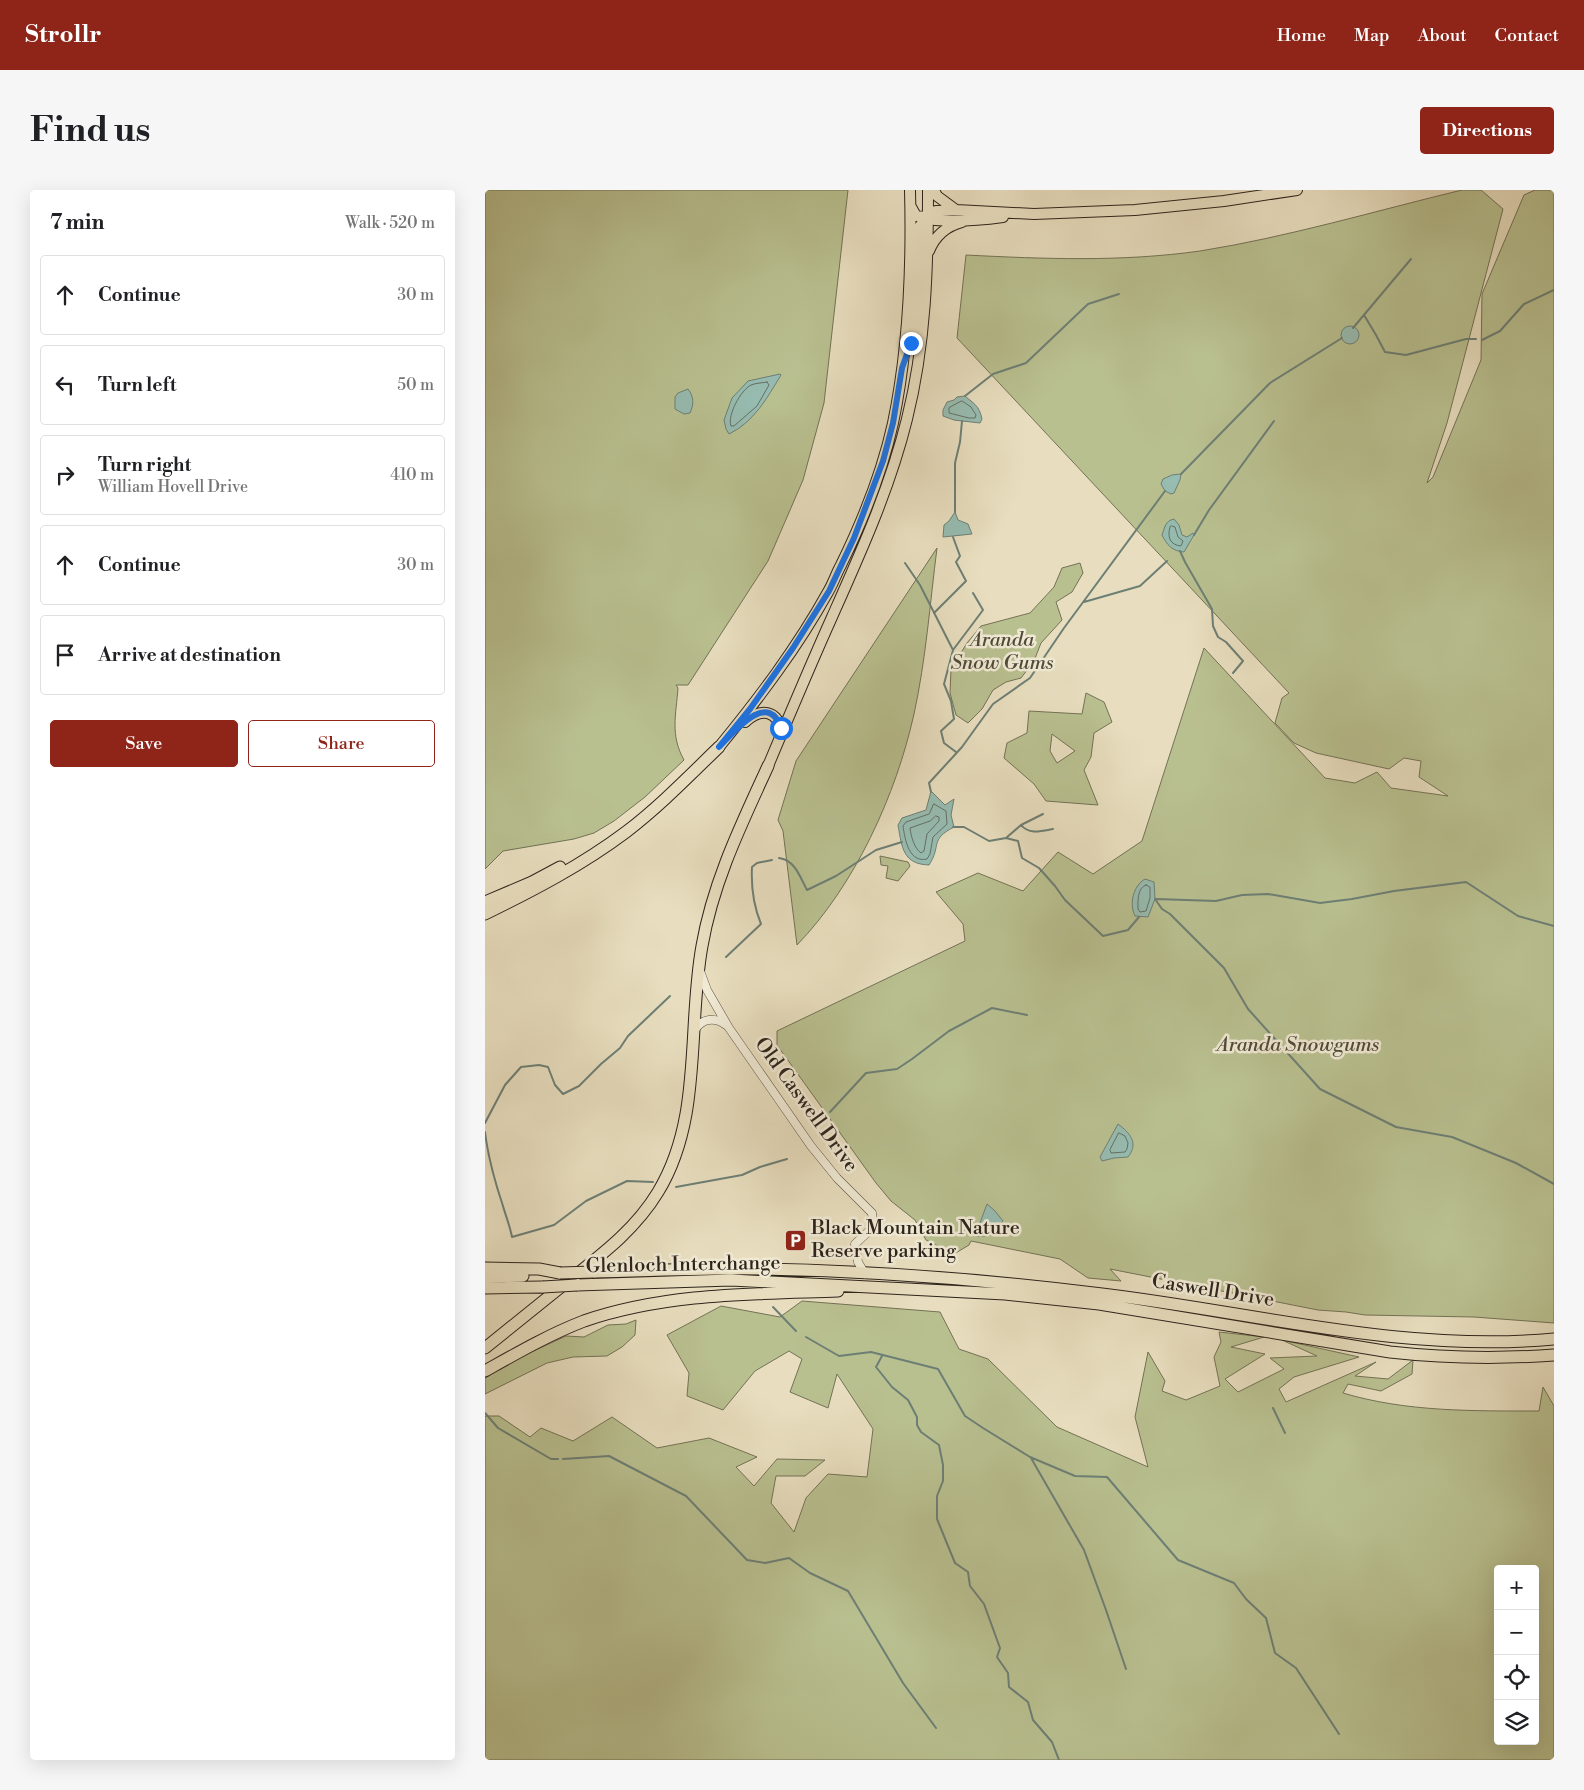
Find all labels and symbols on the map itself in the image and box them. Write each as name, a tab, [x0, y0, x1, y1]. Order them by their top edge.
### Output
route end	[900, 332, 923, 355]
park label: Aranda Snow Gums	[951, 628, 1054, 676]
route start	[770, 717, 793, 740]
street label: Old Caswell Drive	[749, 1033, 863, 1177]
park label: Aranda Snowgums	[1215, 1033, 1380, 1058]
place label: Black Mountain Nature Reserve parking	[810, 1216, 1020, 1264]
parking icon: Black Mountain Nature Reserve parking	[783, 1228, 807, 1252]
street label: Glenloch Interchange	[585, 1251, 781, 1279]
street label: Caswell Drive	[1150, 1269, 1276, 1313]

